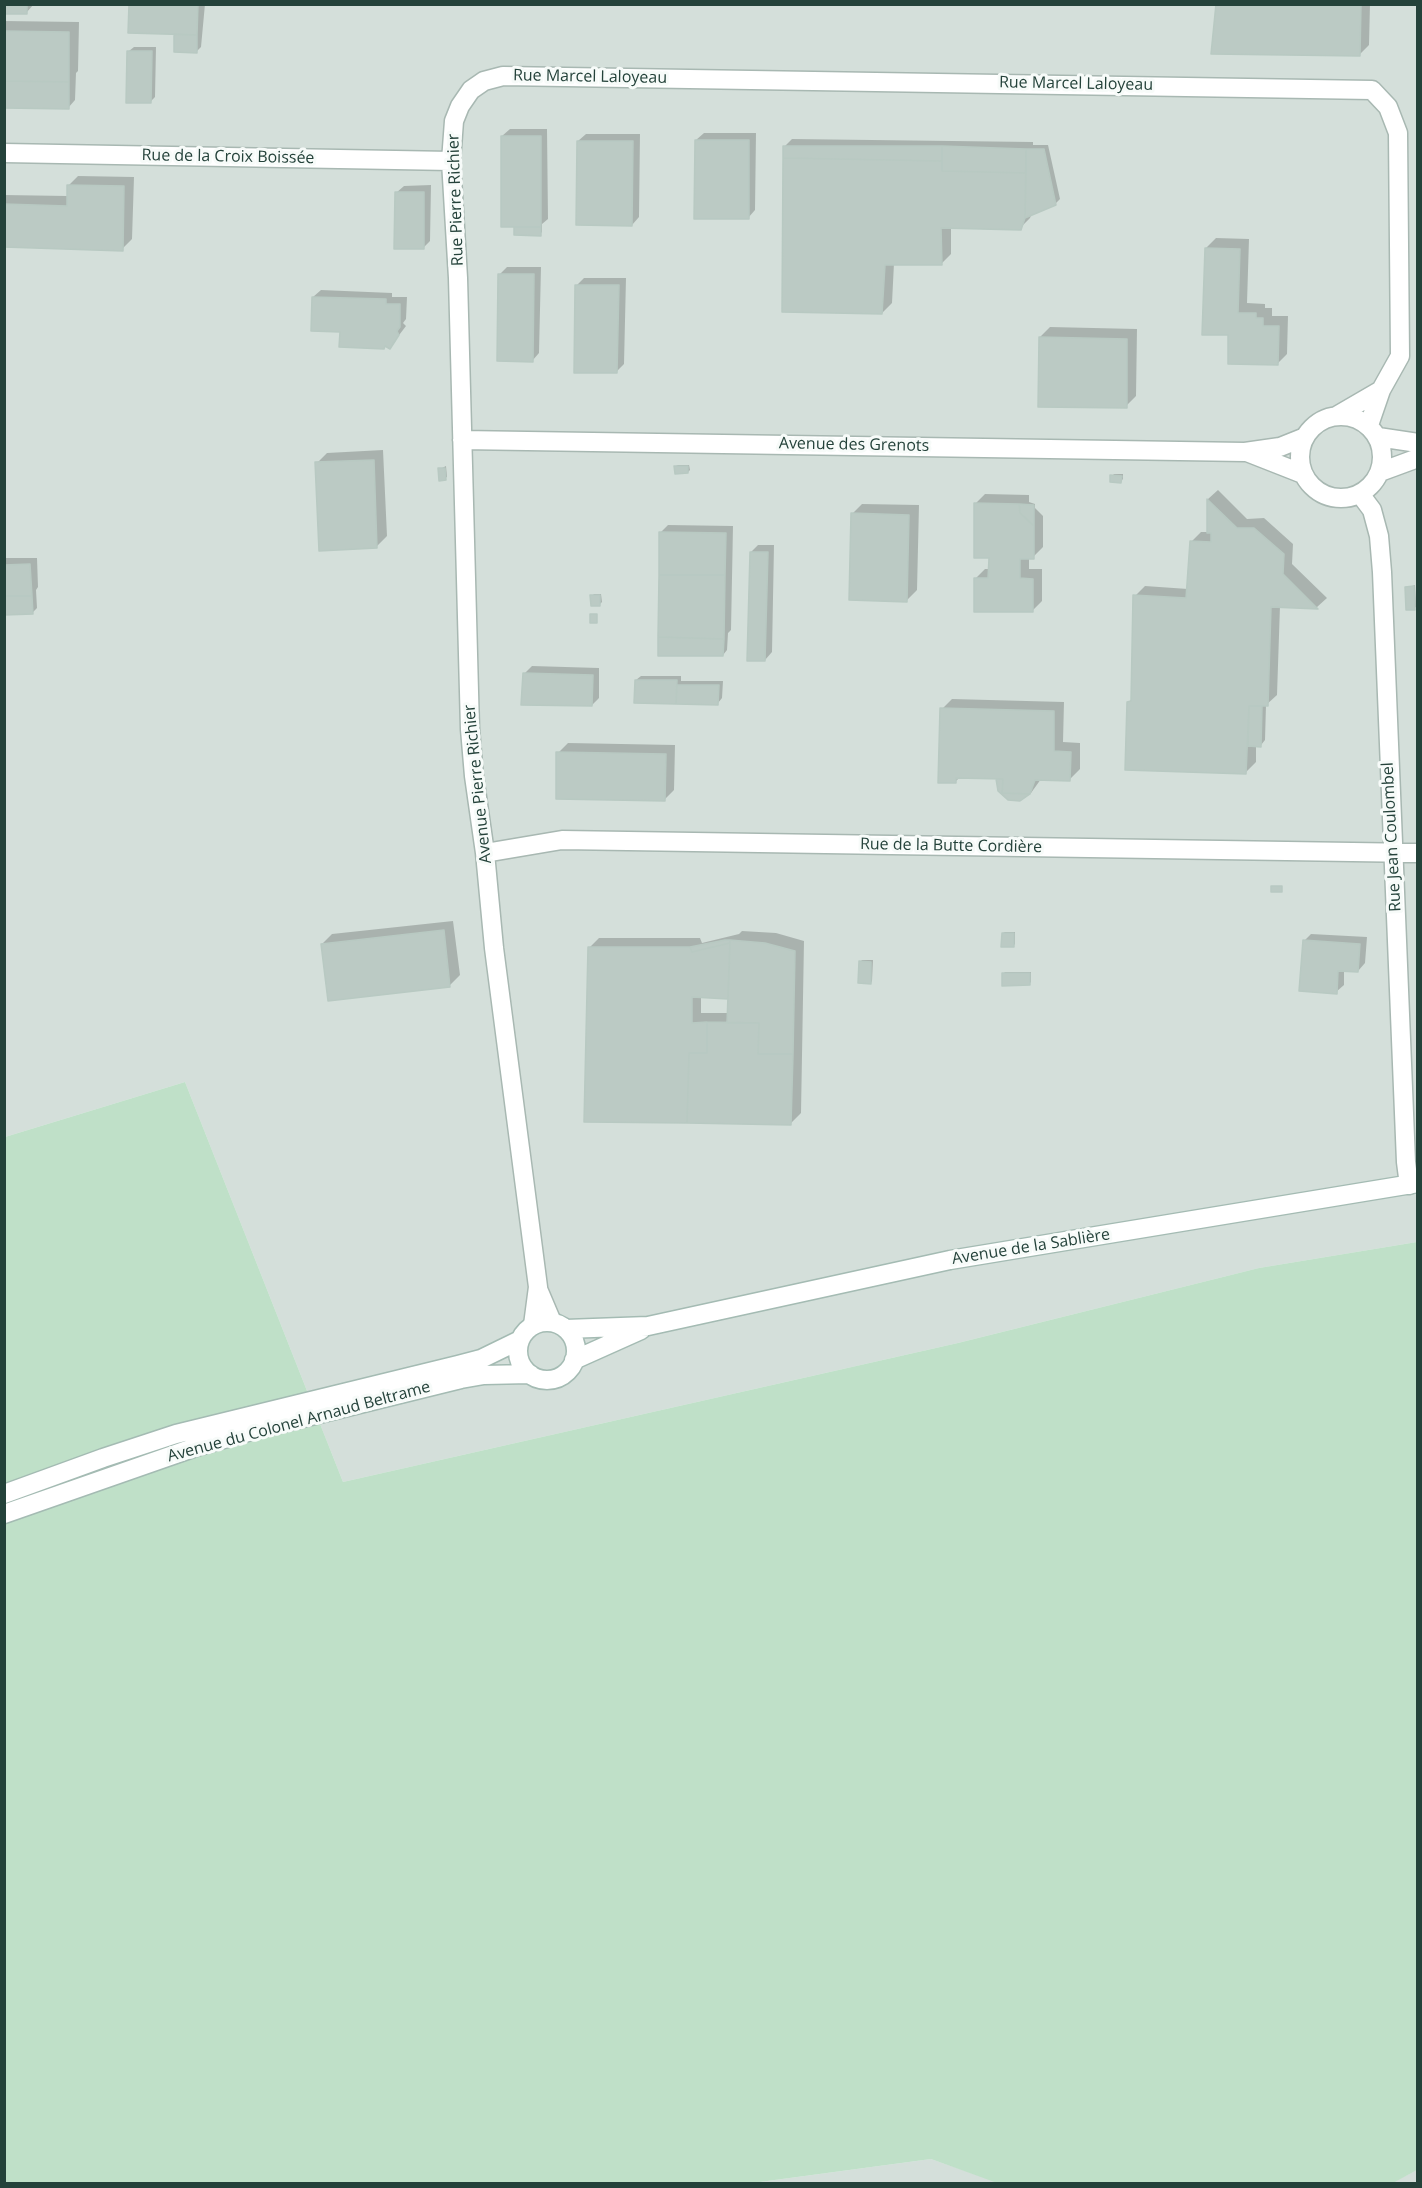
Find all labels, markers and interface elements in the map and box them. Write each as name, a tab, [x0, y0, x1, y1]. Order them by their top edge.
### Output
street label: Rue Marcel Laloyeau	[513, 66, 667, 88]
street label: Rue Marcel Laloyeau	[999, 73, 1153, 95]
street label: Rue Pierre Richier	[444, 133, 468, 267]
street label: Rue de la Croix Boissée	[141, 146, 315, 168]
street label: Avenue des Grenots	[779, 434, 929, 456]
street label: Avenue Pierre Richier	[460, 704, 496, 864]
street label: Rue Jean Coulombel	[1378, 762, 1406, 912]
street label: Rue de la Butte Cordière	[860, 835, 1042, 857]
street label: Avenue de la Sablière	[951, 1225, 1111, 1269]
street label: Avenue du Colonel Arnaud Beltrame	[165, 1378, 433, 1466]

